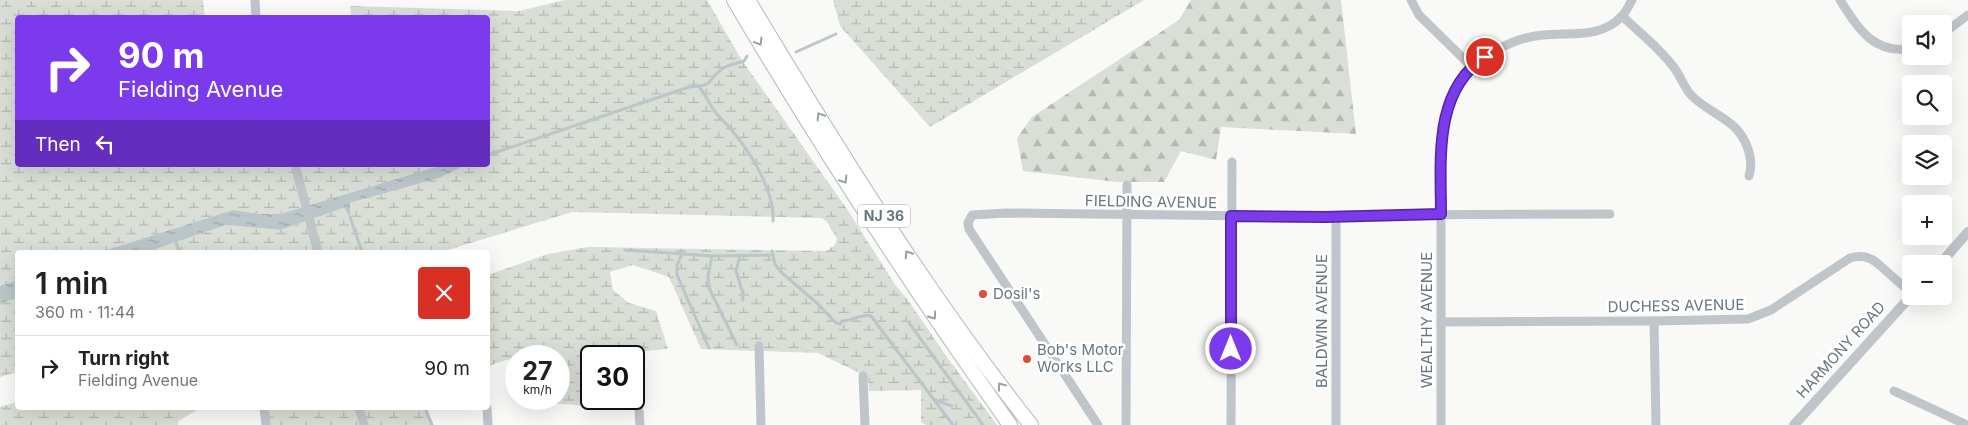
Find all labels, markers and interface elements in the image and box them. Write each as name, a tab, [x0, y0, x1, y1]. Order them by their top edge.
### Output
map controls	[1902, 15, 1952, 305]
button: sound	[1902, 15, 1952, 65]
text: 90 m	[118, 34, 205, 76]
icon: right	[35, 35, 100, 100]
one-way arrow	[752, 36, 762, 45]
pin	[1464, 36, 1506, 78]
icon: arrive	[1471, 43, 1499, 71]
button: search	[1902, 75, 1952, 125]
text: Fielding Avenue	[118, 76, 283, 102]
one-way arrow	[817, 113, 827, 122]
icon: left	[91, 130, 119, 158]
text: Then	[35, 133, 81, 156]
button: layers	[1902, 135, 1952, 185]
one-way arrow	[837, 175, 847, 184]
street label: FIELDING AVENUE	[1085, 191, 1217, 212]
button: +	[1902, 195, 1952, 245]
road number: NJ 36	[858, 205, 910, 228]
one-way arrow	[904, 250, 914, 259]
street label: WEALTHY AVENUE	[1417, 252, 1436, 388]
street label: BALDWIN AVENUE	[1312, 254, 1331, 388]
button: −	[1902, 255, 1952, 305]
text: 1 min	[35, 265, 108, 301]
button: close	[418, 267, 470, 319]
place label: Dosil's	[993, 284, 1040, 303]
marker: Dosil's	[977, 288, 989, 300]
street label: DUCHESS AVENUE	[1607, 295, 1745, 316]
street label: HARMONY ROAD	[1792, 297, 1889, 402]
text: 360 m · 11:44	[35, 302, 135, 322]
one-way arrow	[927, 310, 936, 320]
position arrow	[1204, 322, 1256, 374]
place label: Bob's Motor Works LLC	[1037, 340, 1124, 376]
speed limit sign: 30	[580, 345, 645, 410]
text: Turn right	[78, 347, 169, 370]
marker: Bob's Motor Works LLC	[1021, 353, 1033, 365]
icon: right	[35, 354, 63, 382]
text: 27	[522, 356, 553, 386]
text: 90 m	[424, 357, 470, 380]
text: Fielding Avenue	[78, 370, 198, 390]
text: km/h	[523, 382, 552, 397]
one-way arrow	[998, 382, 1007, 392]

